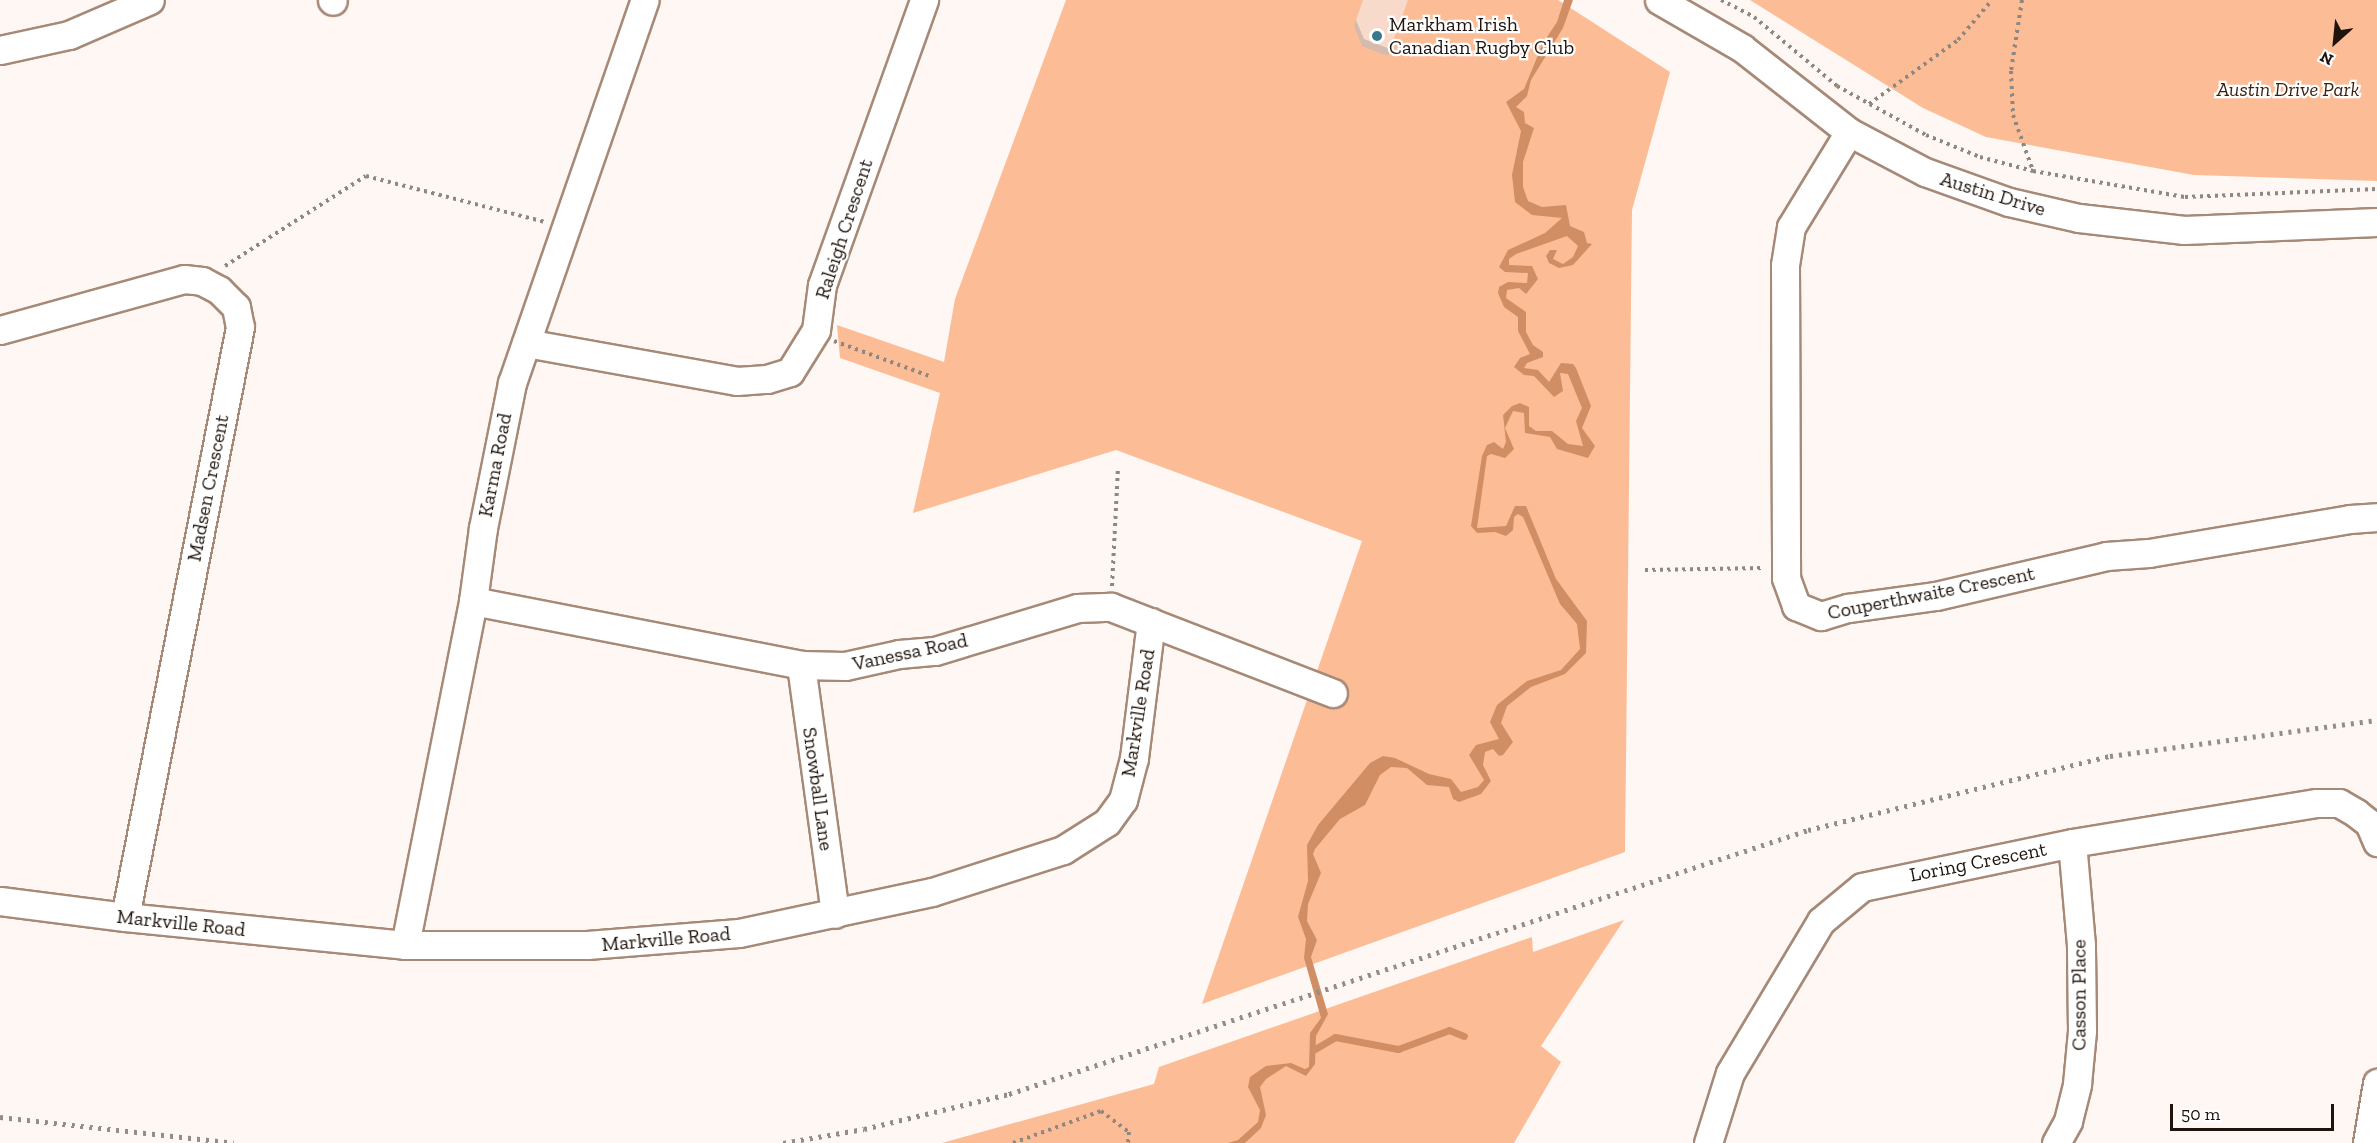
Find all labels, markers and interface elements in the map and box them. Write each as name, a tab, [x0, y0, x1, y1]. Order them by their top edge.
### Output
north arrow	[2305, 12, 2365, 72]
place label: Markham Irish Canadian Rugby Club	[1389, 13, 1575, 60]
marker: Markham Irish Canadian Rugby Club	[1370, 29, 1384, 43]
text: N	[2317, 47, 2336, 70]
park label: Austin Drive Park	[2217, 77, 2359, 101]
street label: Raleigh Crescent	[810, 156, 878, 302]
street label: Austin Drive	[1938, 167, 2048, 221]
street label: Karma Road	[473, 411, 517, 519]
street label: Madsen Crescent	[182, 412, 234, 564]
street label: Couperthwaite Crescent	[1825, 561, 2037, 625]
street label: Vanessa Road	[850, 628, 970, 676]
street label: Markville Road	[1116, 647, 1160, 779]
street label: Snowball Lane	[797, 726, 839, 852]
street label: Loring Crescent	[1907, 837, 2049, 887]
street label: Markville Road	[116, 904, 246, 942]
street label: Markville Road	[601, 921, 731, 957]
street label: Casson Place	[2067, 939, 2091, 1051]
scale bar	[2173, 1092, 2336, 1130]
text: 50 m	[2181, 1103, 2220, 1125]

